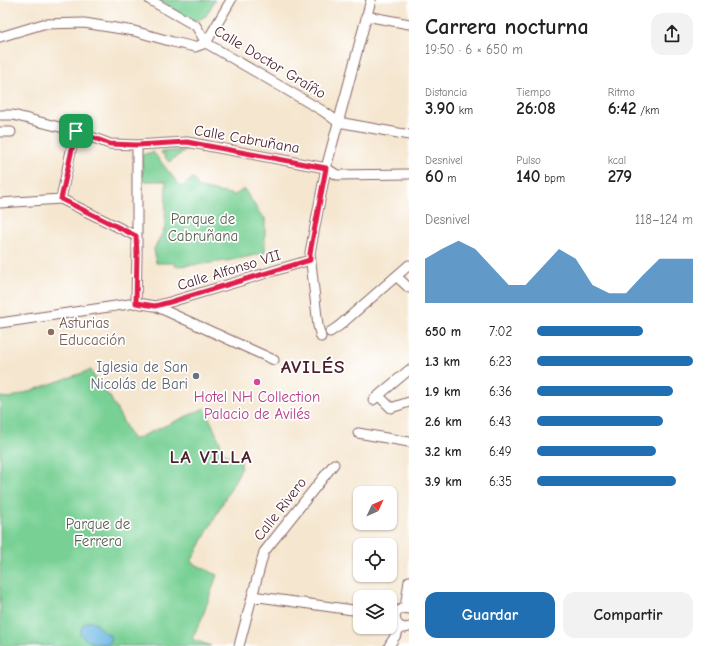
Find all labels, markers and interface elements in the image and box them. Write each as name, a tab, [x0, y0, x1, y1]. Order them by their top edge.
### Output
button: share	[651, 13, 693, 55]
text: Carrera nocturna	[425, 14, 589, 40]
street label: Calle Doctor Graíño	[211, 22, 329, 103]
text: 19:50 · 6 × 650 m	[425, 42, 523, 57]
text: Distancia	[425, 86, 467, 99]
text: Tiempo	[516, 86, 551, 99]
text: Ritmo	[608, 86, 635, 99]
text: 3.90	[425, 99, 455, 118]
text: 26:08	[516, 99, 556, 118]
text: 6:42	[608, 99, 637, 118]
text: km	[455, 104, 473, 117]
text: /km	[637, 104, 659, 117]
pin	[59, 114, 93, 148]
icon: arrive	[65, 120, 87, 142]
street label: Calle Cabruñana	[193, 121, 301, 157]
text: Desnivel	[425, 154, 463, 167]
text: Pulso	[516, 154, 541, 167]
text: kcal	[608, 154, 626, 167]
text: 60	[425, 167, 444, 186]
text: 140	[516, 167, 541, 186]
text: 279	[608, 167, 632, 186]
text: m	[444, 172, 456, 185]
text: bpm	[541, 172, 565, 185]
park label: Parque de Cabruñana	[168, 210, 238, 245]
text: Desnivel	[425, 212, 470, 227]
text: 118–124 m	[635, 212, 693, 227]
street label: Calle Alfonso VII	[175, 246, 283, 294]
place label: Asturias Educación	[59, 314, 126, 349]
text: 650 m	[425, 324, 461, 339]
text: 7:02	[489, 324, 512, 339]
marker: Asturias Educación	[46, 327, 56, 337]
text: 1.3 km	[425, 354, 460, 369]
text: 6:23	[489, 354, 512, 369]
district label: AVILÉS	[281, 356, 345, 378]
place label: Iglesia de San Nicolás de Bari	[90, 358, 188, 393]
marker: Iglesia de San Nicolás de Bari	[191, 371, 201, 381]
marker: Hotel NH Collection Palacio de Avilés	[252, 377, 262, 387]
text: 1.9 km	[425, 384, 461, 399]
text: 6:36	[489, 384, 512, 399]
place label: Hotel NH Collection Palacio de Avilés	[194, 388, 320, 423]
text: 2.6 km	[425, 414, 462, 429]
text: 6:43	[489, 414, 511, 429]
text: 3.2 km	[425, 444, 462, 459]
text: 6:49	[489, 444, 512, 459]
district label: LA VILLA	[170, 446, 252, 468]
street label: Calle Rivero	[250, 474, 310, 544]
text: 3.9 km	[425, 474, 462, 489]
text: 6:35	[489, 474, 512, 489]
north arrow	[353, 486, 397, 530]
map controls	[353, 486, 397, 634]
park label: Parque de Ferrera	[66, 515, 131, 550]
button: locate	[353, 538, 397, 582]
button: layers	[353, 590, 397, 634]
button: Guardar	[425, 592, 555, 638]
button: Compartir	[563, 592, 693, 638]

